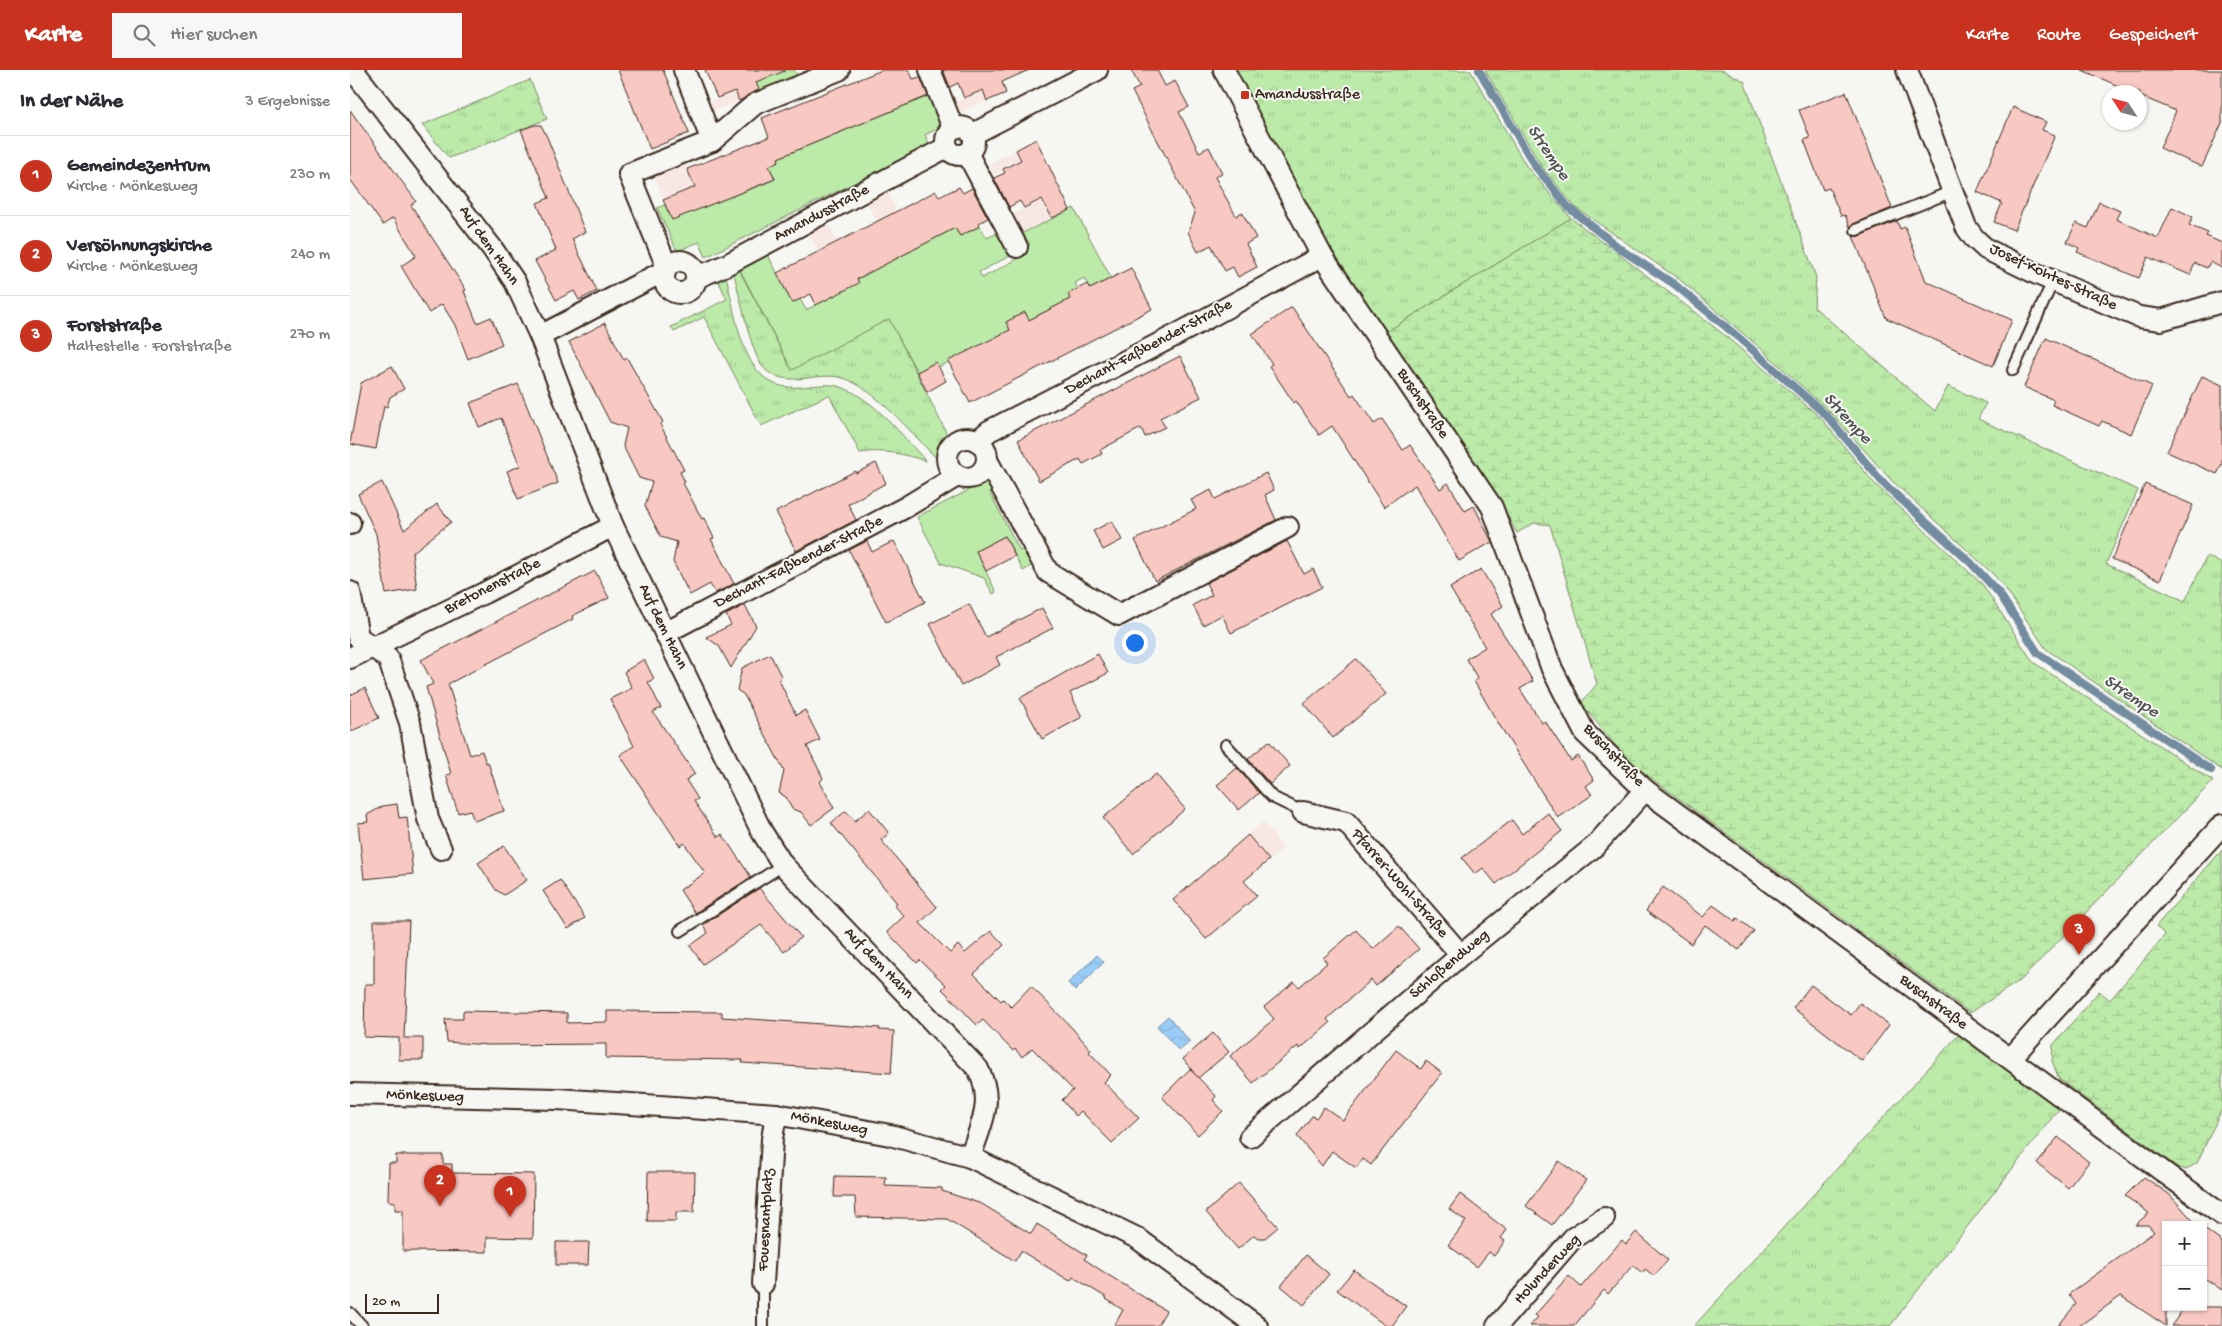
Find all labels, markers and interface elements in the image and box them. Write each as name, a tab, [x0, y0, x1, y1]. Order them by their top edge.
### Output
search box	[112, 13, 462, 58]
text: Karte	[25, 21, 82, 50]
icon: search	[130, 21, 158, 49]
text: Hier suchen	[170, 24, 258, 47]
text: Karte	[1966, 25, 2009, 46]
text: Route	[2037, 25, 2081, 46]
text: Gespeichert	[2109, 25, 2197, 46]
north arrow	[2102, 85, 2147, 130]
place label: Amandusstraße	[1255, 86, 1361, 105]
marker: Amandusstraße	[1239, 89, 1251, 101]
text: In der Nähe	[20, 90, 123, 115]
text: 3 Ergebnisse	[245, 93, 330, 112]
water label: Strempe	[1522, 121, 1575, 185]
text: Gemeindezentrum	[67, 155, 210, 178]
text: 1	[33, 166, 39, 185]
text: 230 m	[290, 166, 330, 185]
text: Kirche · Mönkesweg	[67, 178, 198, 197]
street label: Amandusstraße	[771, 181, 873, 247]
street label: Auf dem Hahn	[454, 203, 523, 290]
text: Versöhnungskirche	[67, 235, 212, 258]
street label: Josef-Kohtes-Straße	[1986, 240, 2121, 316]
text: 2	[32, 246, 40, 265]
text: 240 m	[290, 246, 330, 265]
text: Kirche · Mönkesweg	[67, 258, 198, 277]
street label: Dechant-Faßbender-Straße	[1061, 295, 1237, 401]
text: Forststraße	[67, 315, 161, 338]
text: 3	[32, 326, 40, 345]
text: 270 m	[290, 326, 330, 345]
text: Haltestelle · Forststraße	[67, 338, 231, 357]
street label: Buschstraße	[1391, 364, 1453, 443]
water label: Strempe	[1818, 389, 1876, 449]
street label: Dechant-Faßbender-Straße	[711, 512, 887, 614]
street label: Bretonenstraße	[441, 554, 545, 620]
street label: Auf dem Hahn	[633, 581, 691, 673]
your location	[1122, 630, 1148, 656]
water label: Strempe	[2099, 671, 2163, 724]
street label: Buschstraße	[1577, 720, 1648, 792]
street label: Pfarrer-Wohl-Straße	[1346, 825, 1452, 943]
pin: 3	[2063, 914, 2095, 955]
street label: Auf dem Hahn	[839, 924, 917, 1004]
street label: Schloßendweg	[1406, 926, 1494, 1004]
street label: Buschstraße	[1894, 971, 1971, 1035]
street label: Mönkesweg	[386, 1086, 464, 1108]
street label: Mönkesweg	[789, 1107, 869, 1141]
pin: 2	[424, 1165, 456, 1206]
street label: Fouesnantplatz	[755, 1167, 779, 1273]
pin: 1	[494, 1176, 526, 1217]
map controls	[2162, 1221, 2207, 1311]
button: +	[2162, 1221, 2207, 1266]
street label: Holunderweg	[1511, 1231, 1585, 1309]
button: −	[2162, 1266, 2207, 1311]
scale bar	[365, 1291, 439, 1314]
text: 20 m	[372, 1294, 400, 1311]

